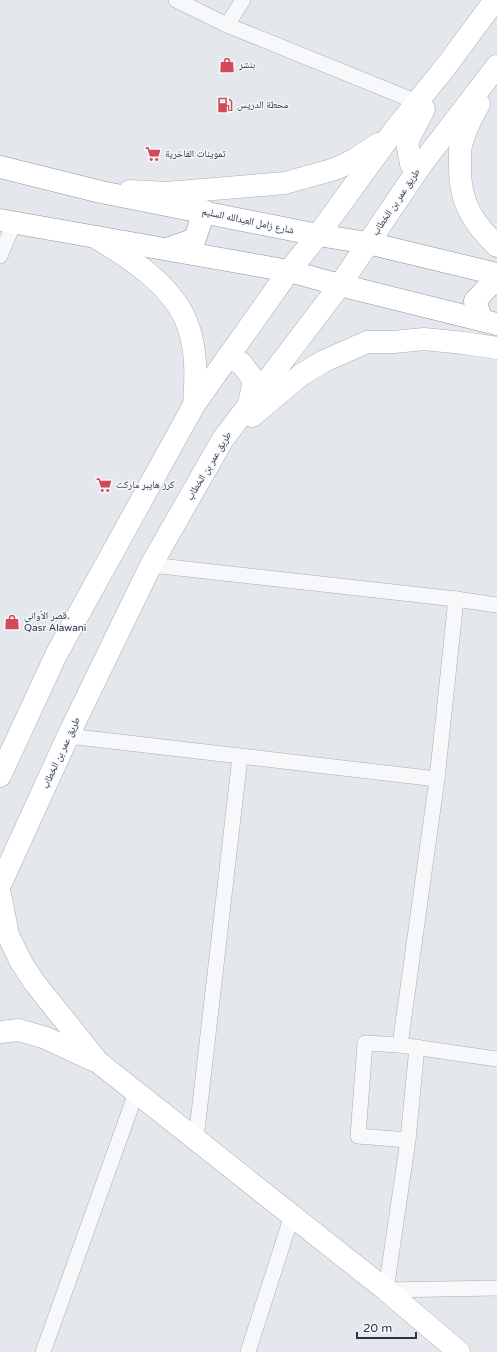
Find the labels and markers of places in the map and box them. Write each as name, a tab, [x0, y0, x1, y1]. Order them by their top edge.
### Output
shop icon: بنشر	[218, 56, 236, 74]
place label: بنشر	[238, 59, 256, 71]
fuel station icon: محطة الدريس	[216, 96, 234, 114]
place label: محطة الدريس	[237, 99, 289, 111]
supermarket icon: تموينات الفاخرية	[144, 145, 162, 163]
place label: تموينات الفاخرية	[165, 148, 226, 160]
supermarket icon: كرز هايبر ماركت	[95, 476, 113, 494]
place label: كرز هايبر ماركت	[116, 479, 175, 491]
place label: قصر الأواني. Qasr Alawani	[24, 610, 86, 634]
shop icon: قصر الأواني. Qasr Alawani	[3, 613, 21, 631]

